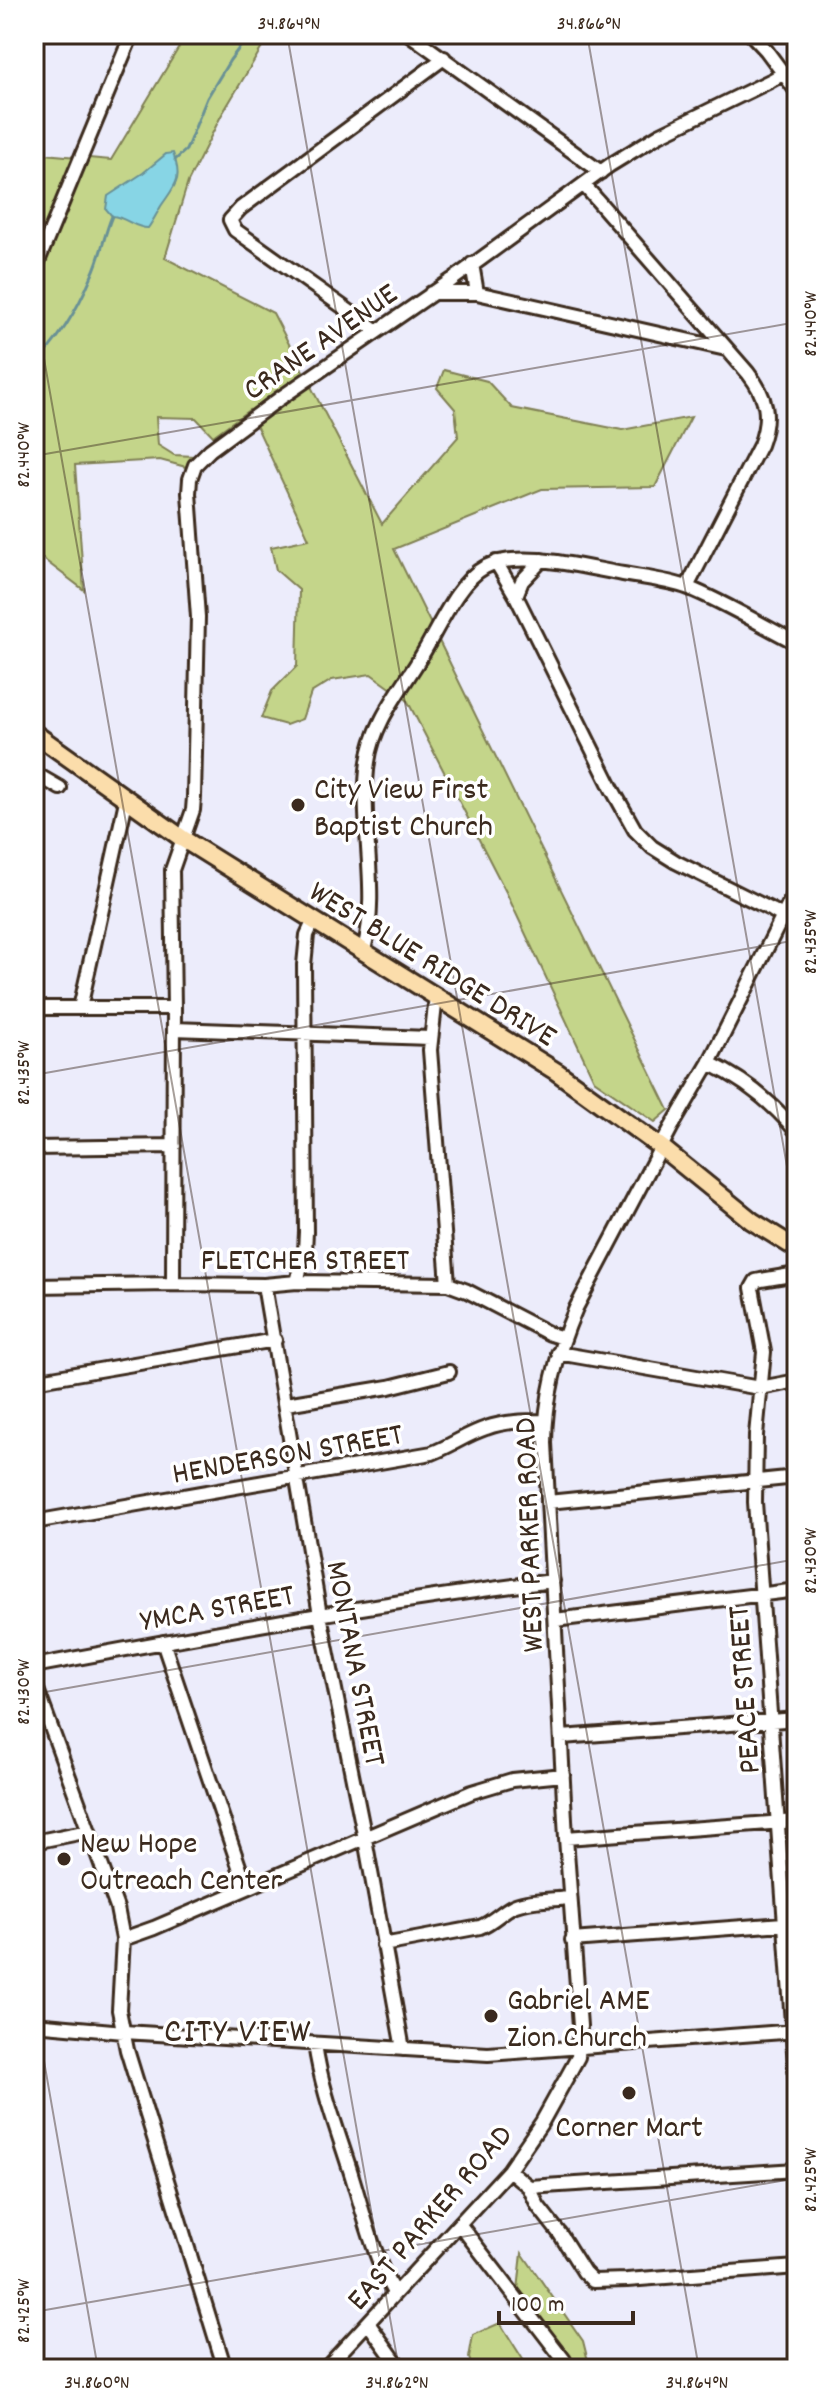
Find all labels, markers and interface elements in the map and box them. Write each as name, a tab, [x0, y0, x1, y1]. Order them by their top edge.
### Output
text: 34.864°N	[258, 11, 320, 39]
text: 34.866°N	[557, 11, 621, 39]
street label: CRANE AVENUE	[235, 273, 409, 414]
text: 82.440°W	[798, 291, 826, 357]
text: 82.440°W	[11, 422, 39, 488]
place label: City View First Baptist Church	[314, 769, 493, 852]
marker: City View First Baptist Church	[289, 796, 307, 814]
street label: WEST BLUE RIDGE DRIVE	[298, 871, 565, 1061]
text: 82.435°W	[798, 909, 826, 974]
text: 82.435°W	[11, 1040, 39, 1105]
street label: FLETCHER STREET	[201, 1240, 410, 1286]
street label: HENDERSON STREET	[169, 1414, 407, 1500]
street label: WEST PARKER ROAD	[505, 1417, 559, 1653]
text: 82.430°W	[798, 1527, 826, 1594]
street label: MONTANA STREET	[311, 1557, 396, 1771]
street label: YMCA STREET	[137, 1575, 299, 1647]
street label: PEACE STREET	[718, 1604, 776, 1775]
text: 82.430°W	[11, 1658, 39, 1725]
place label: New Hope Outreach Center	[80, 1823, 282, 1906]
marker: New Hope Outreach Center	[55, 1850, 73, 1868]
place label: Gabriel AME Zion Church	[507, 1980, 650, 2063]
marker: Gabriel AME Zion Church	[482, 2007, 500, 2025]
district label: CITY VIEW	[164, 2008, 312, 2060]
marker: Corner Mart	[620, 2084, 638, 2102]
place label: Corner Mart	[555, 2107, 703, 2153]
street label: EAST PARKER ROAD	[338, 2116, 526, 2323]
text: 82.425°W	[798, 2147, 826, 2212]
scale bar	[499, 2275, 633, 2325]
text: 82.425°W	[11, 2278, 39, 2343]
text: 100 m	[511, 2289, 564, 2323]
text: 34.860°N	[64, 2370, 130, 2398]
text: 34.862°N	[365, 2370, 429, 2398]
text: 34.864°N	[666, 2370, 728, 2398]

